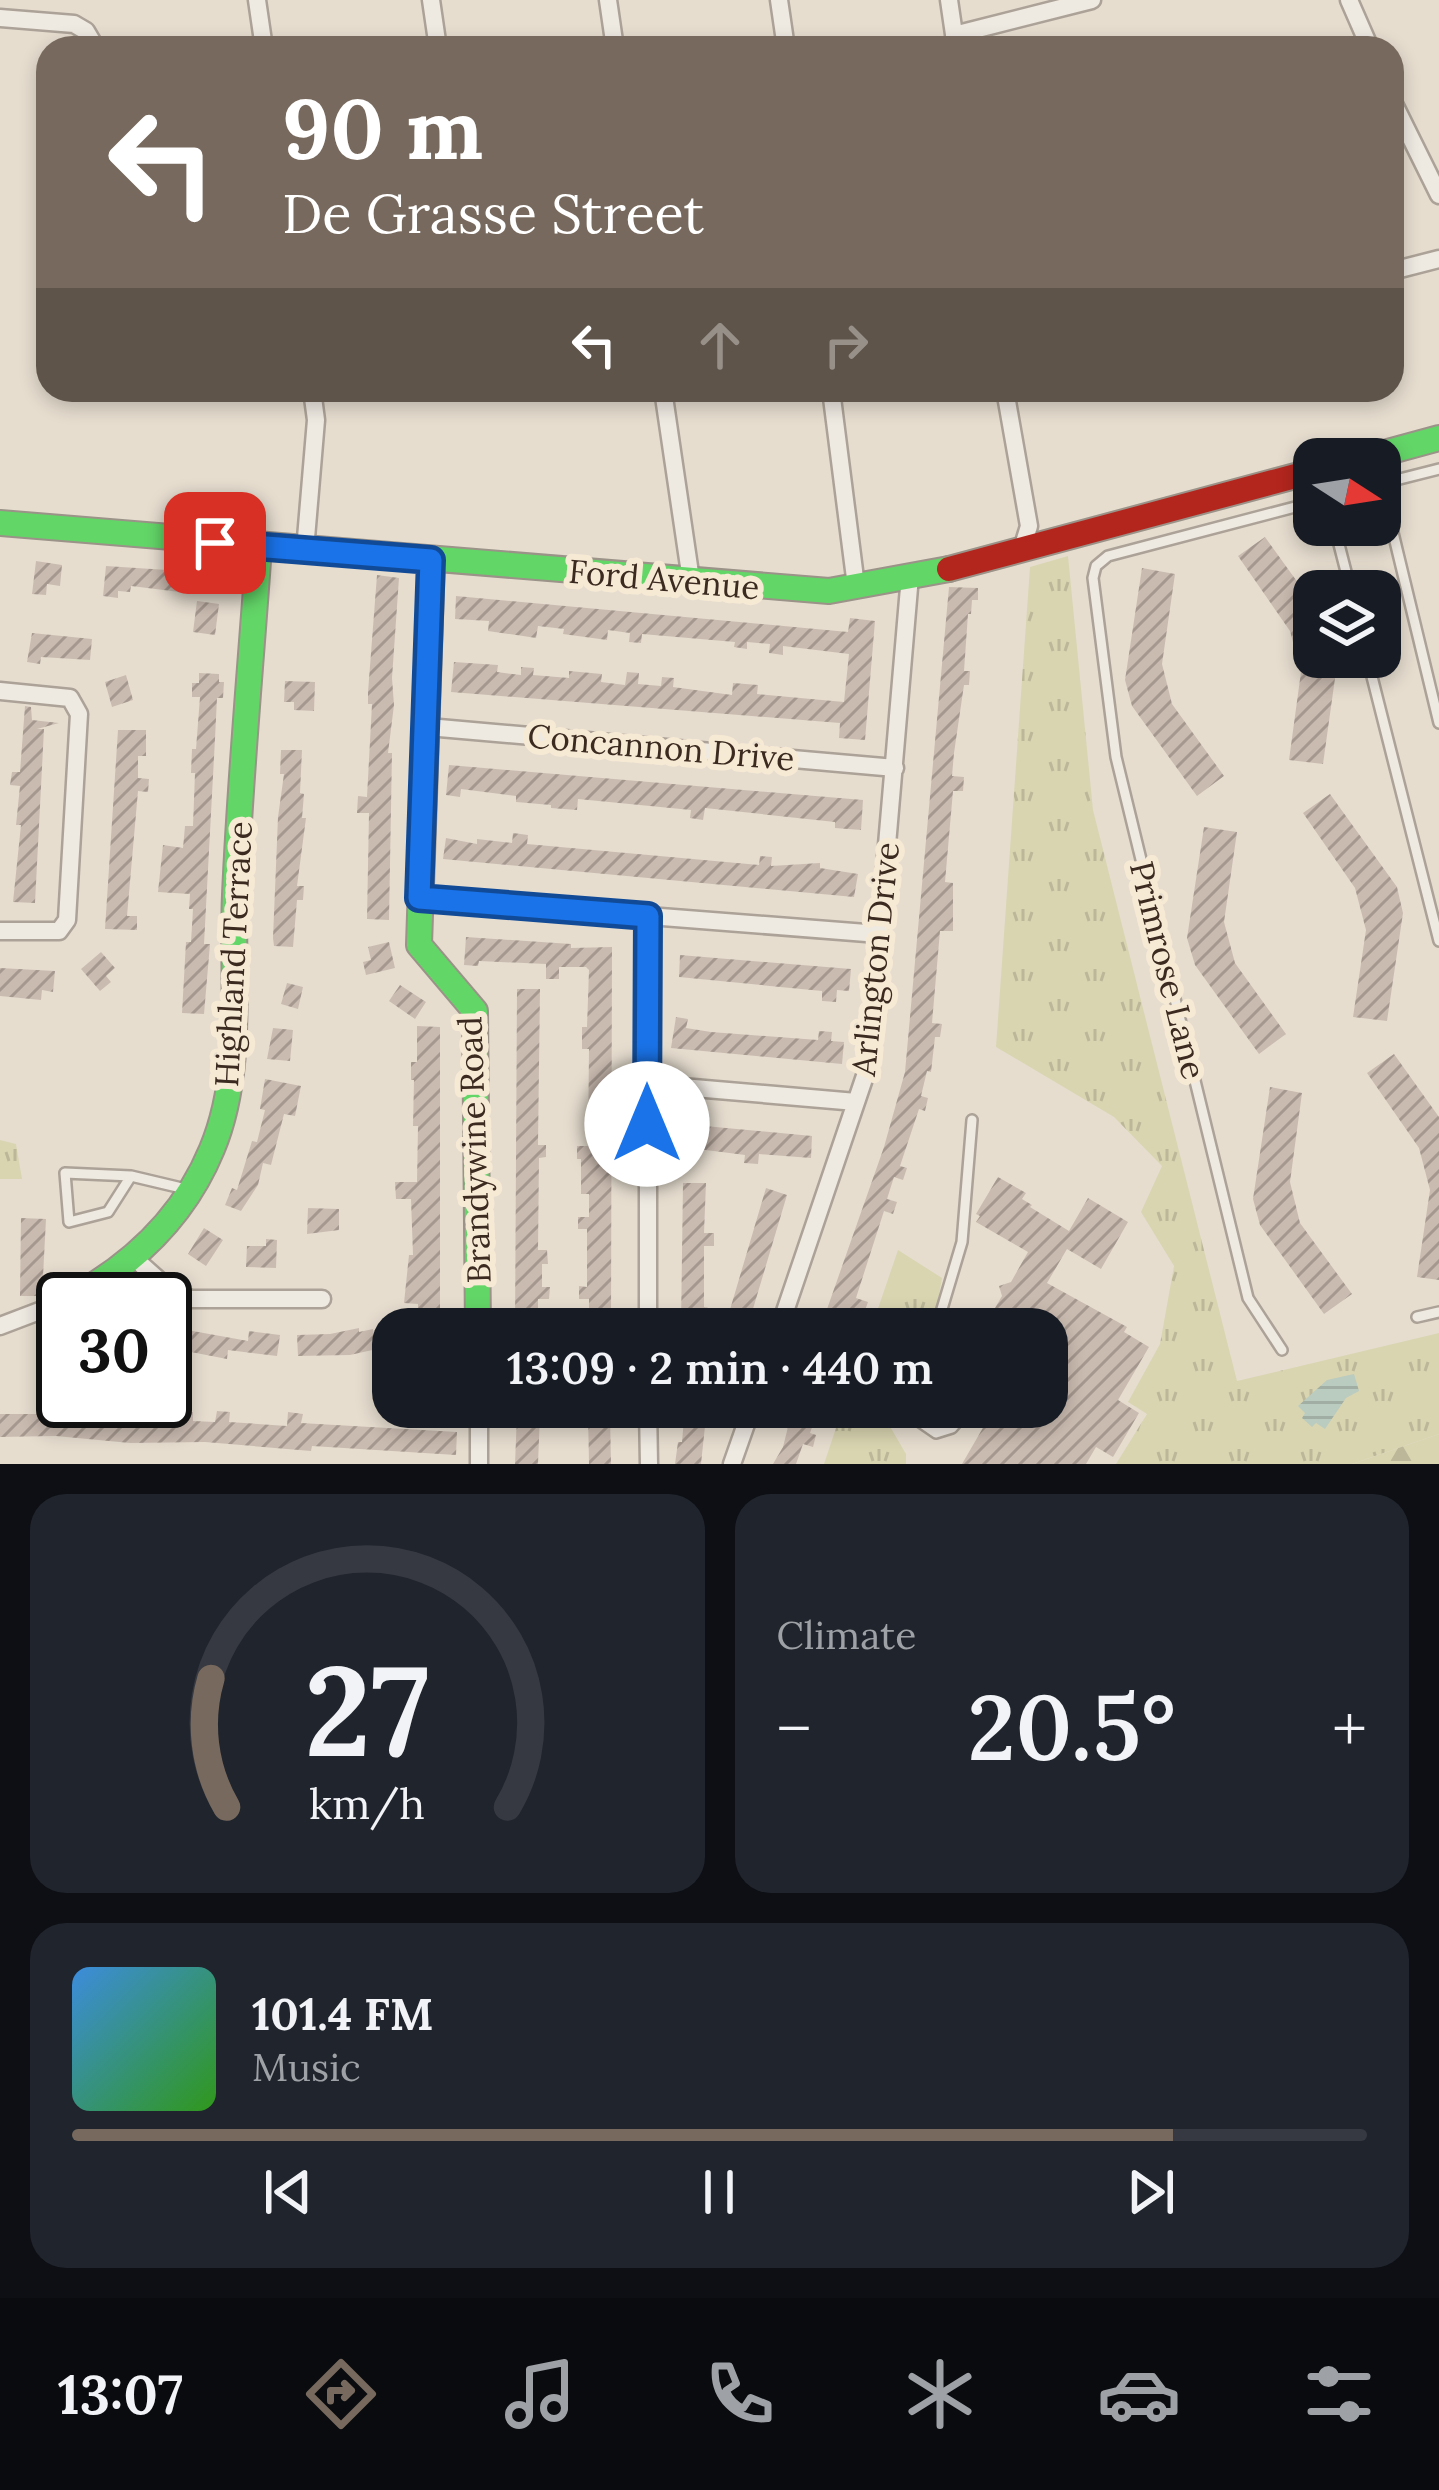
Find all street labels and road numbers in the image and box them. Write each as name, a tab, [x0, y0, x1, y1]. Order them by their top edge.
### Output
street label: Ford Avenue	[567, 550, 761, 608]
street label: Concannon Drive	[526, 714, 796, 780]
street label: Highland Terrace	[205, 820, 261, 1088]
street label: Arlington Drive	[842, 840, 908, 1079]
street label: Primrose Lane	[1121, 857, 1215, 1083]
street label: Brandywine Road	[448, 1016, 500, 1284]

